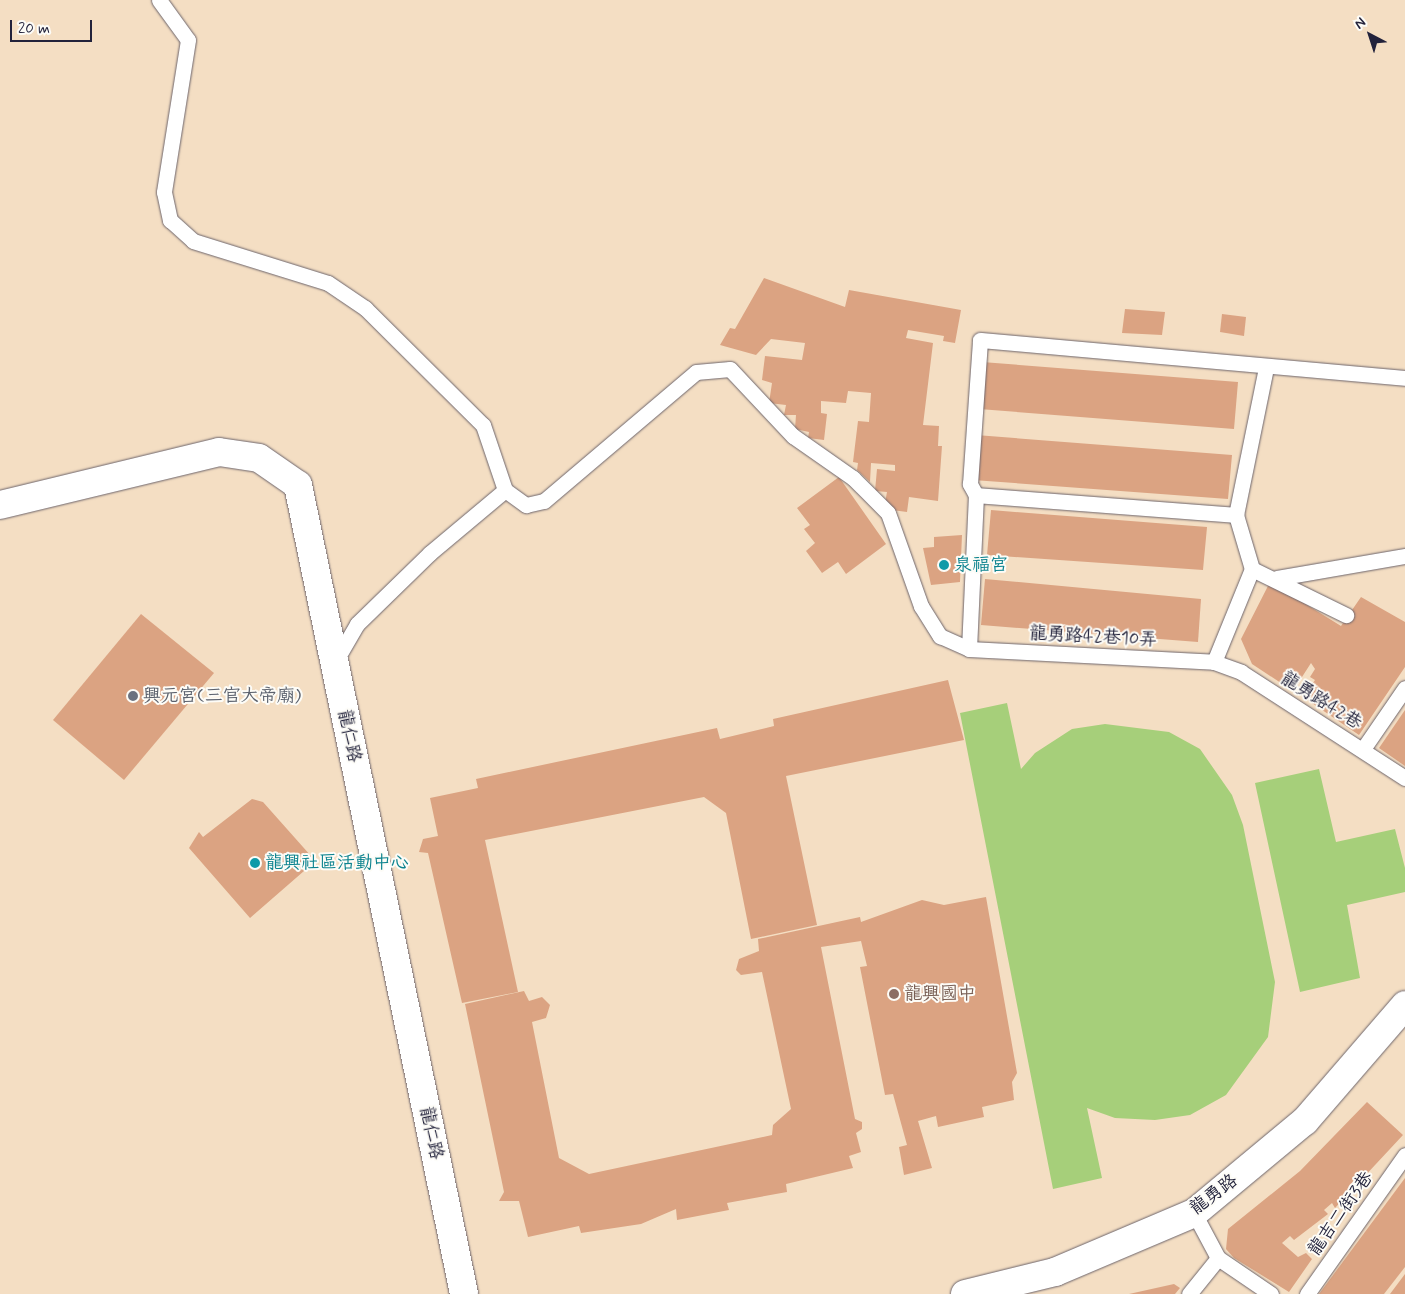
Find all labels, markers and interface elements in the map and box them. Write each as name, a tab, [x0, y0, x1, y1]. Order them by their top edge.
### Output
scale bar	[12, 10, 95, 42]
north arrow	[1345, 10, 1395, 60]
text: N	[1351, 14, 1370, 33]
text: 20 m	[18, 19, 50, 39]
place label: 泉福宮	[954, 554, 1008, 576]
marker: 泉福宮	[938, 559, 950, 571]
street label: 龍勇路42巷10弄	[1028, 623, 1158, 651]
street label: 龍勇路42巷	[1276, 667, 1366, 735]
place label: 興元宮(三官大帝廟)	[143, 685, 301, 707]
marker: 興元宮(三官大帝廟)	[127, 690, 139, 702]
street label: 龍仁路	[333, 707, 365, 765]
place label: 龍興社區活動中心	[265, 852, 409, 874]
marker: 龍興社區活動中心	[249, 857, 261, 869]
place label: 龍興國中	[904, 983, 976, 1005]
marker: 龍興國中	[888, 988, 900, 1000]
street label: 龍仁路	[415, 1104, 447, 1162]
street label: 龍吉二街3巷	[1304, 1168, 1378, 1260]
street label: 龍勇路	[1186, 1170, 1242, 1220]

